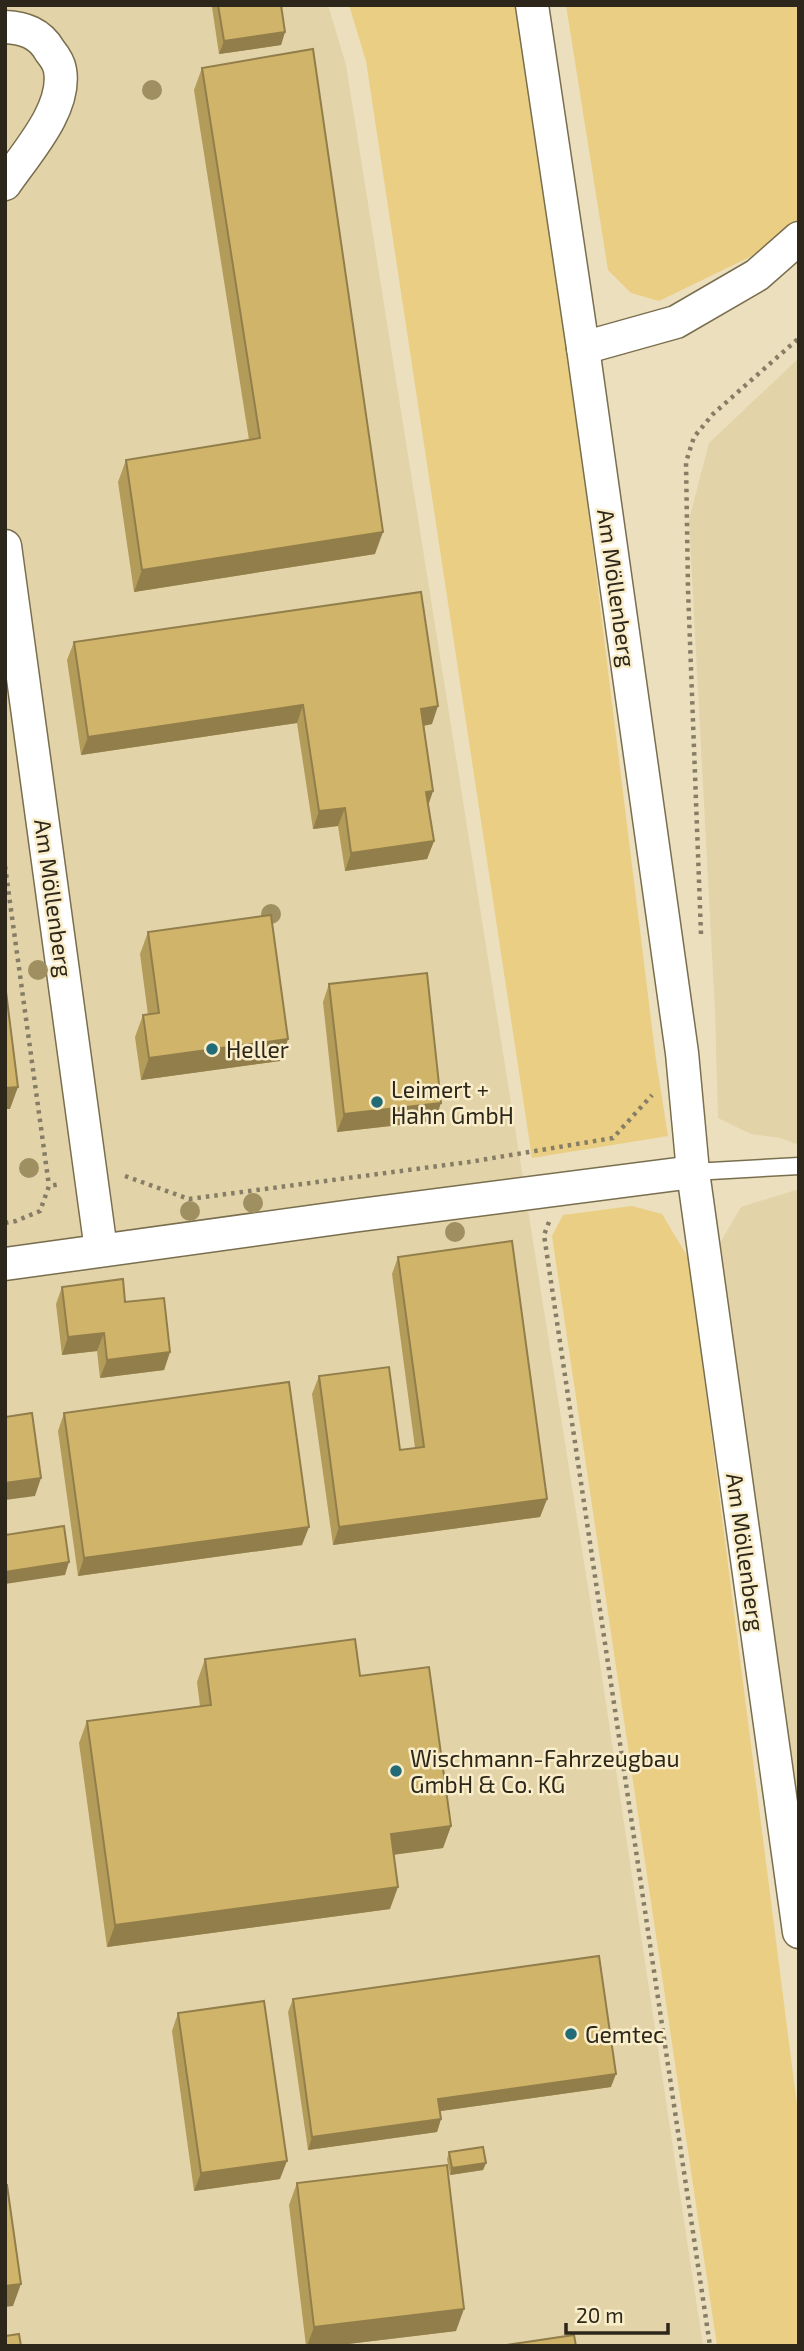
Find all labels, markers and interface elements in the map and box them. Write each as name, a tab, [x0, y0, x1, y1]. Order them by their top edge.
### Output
street label: Am Möllenberg	[592, 507, 642, 669]
street label: Am Möllenberg	[29, 817, 79, 979]
place label: Heller	[226, 1035, 289, 1063]
marker: Heller	[204, 1041, 220, 1057]
place label: Leimert + Hahn GmbH	[391, 1075, 514, 1129]
marker: Leimert + Hahn GmbH	[369, 1094, 385, 1110]
street label: Am Möllenberg	[721, 1471, 771, 1633]
place label: Wischmann-Fahrzeugbau GmbH & Co. KG	[410, 1744, 680, 1798]
marker: Wischmann-Fahrzeugbau GmbH & Co. KG	[388, 1763, 404, 1779]
place label: Gemtec	[585, 2020, 664, 2048]
marker: Gemtec	[563, 2026, 579, 2042]
scale bar	[566, 2292, 668, 2336]
text: 20 m	[576, 2302, 624, 2327]

